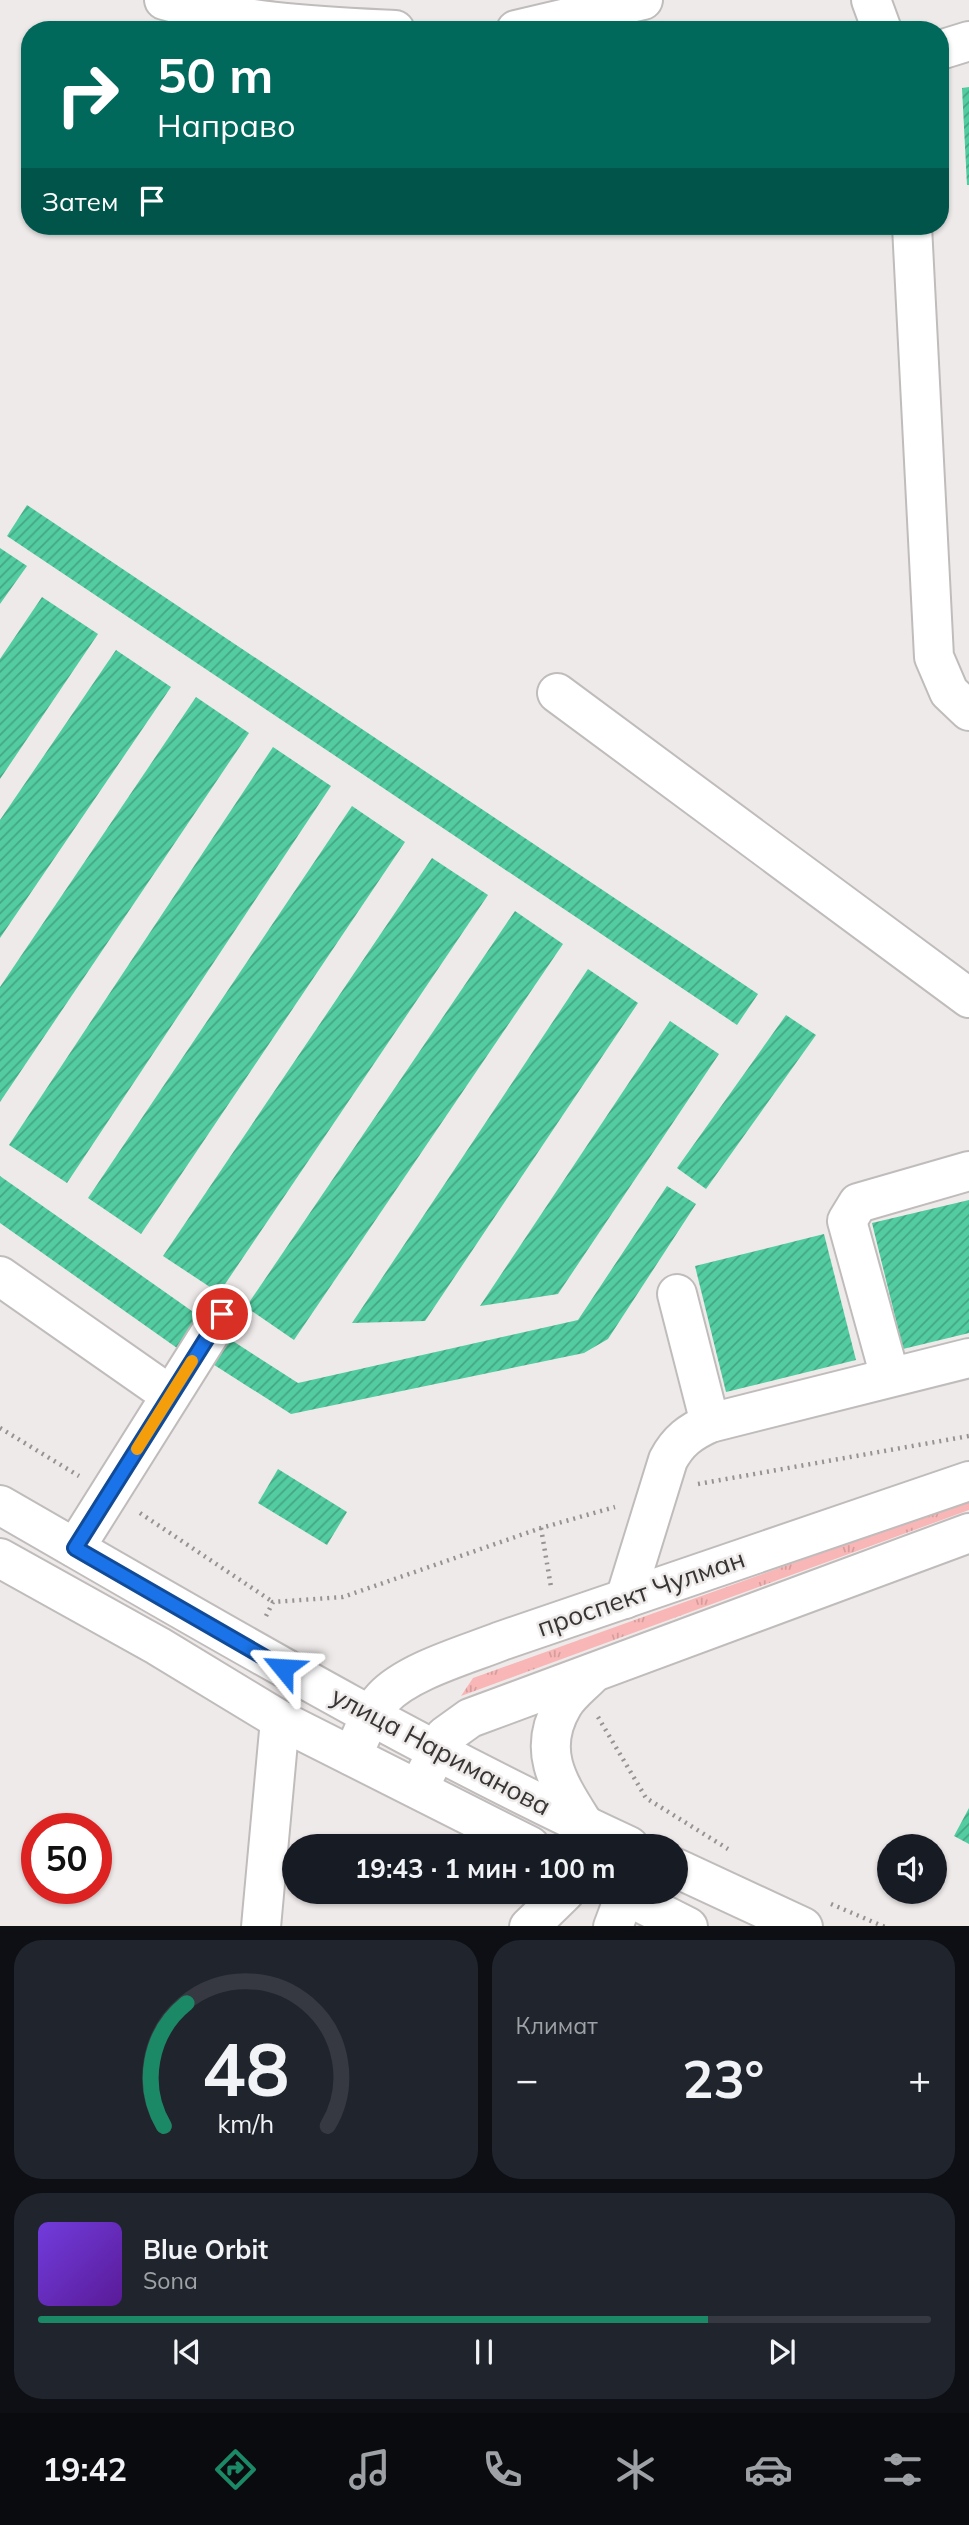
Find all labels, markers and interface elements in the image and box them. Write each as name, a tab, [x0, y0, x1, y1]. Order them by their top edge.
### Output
text: 50 m	[157, 44, 273, 105]
icon: right	[42, 49, 133, 140]
text: Направо	[157, 105, 296, 145]
icon: arrive	[133, 182, 171, 220]
text: Затем	[42, 185, 119, 218]
pin	[192, 1284, 252, 1344]
icon: arrive	[203, 1295, 241, 1333]
street label: проспект Чулман	[533, 1542, 749, 1644]
position arrow	[246, 1631, 320, 1705]
street label: улица Нариманова	[326, 1679, 557, 1822]
speed limit sign: 50	[21, 1813, 112, 1904]
map controls	[877, 1834, 947, 1904]
button: sound	[877, 1834, 947, 1904]
text: 19:43 · 1 мин · 100 m	[355, 1852, 615, 1885]
text: Климат	[516, 2011, 598, 2040]
text: 48	[202, 2023, 289, 2114]
text: 23°	[682, 2046, 764, 2111]
text: −	[516, 2055, 538, 2103]
text: +	[908, 2055, 931, 2103]
text: km/h	[217, 2107, 274, 2138]
text: Blue Orbit	[143, 2233, 268, 2266]
text: Sona	[143, 2266, 198, 2295]
icon: previous	[168, 2333, 206, 2371]
icon: pause	[465, 2333, 503, 2371]
icon: next	[763, 2333, 801, 2371]
icon: directions	[211, 2445, 260, 2494]
icon: music	[345, 2445, 394, 2494]
icon: phone	[478, 2445, 527, 2494]
icon: climate	[611, 2445, 660, 2494]
icon: car	[744, 2445, 793, 2494]
icon: filters	[878, 2445, 927, 2494]
text: 19:42	[42, 2449, 127, 2489]

